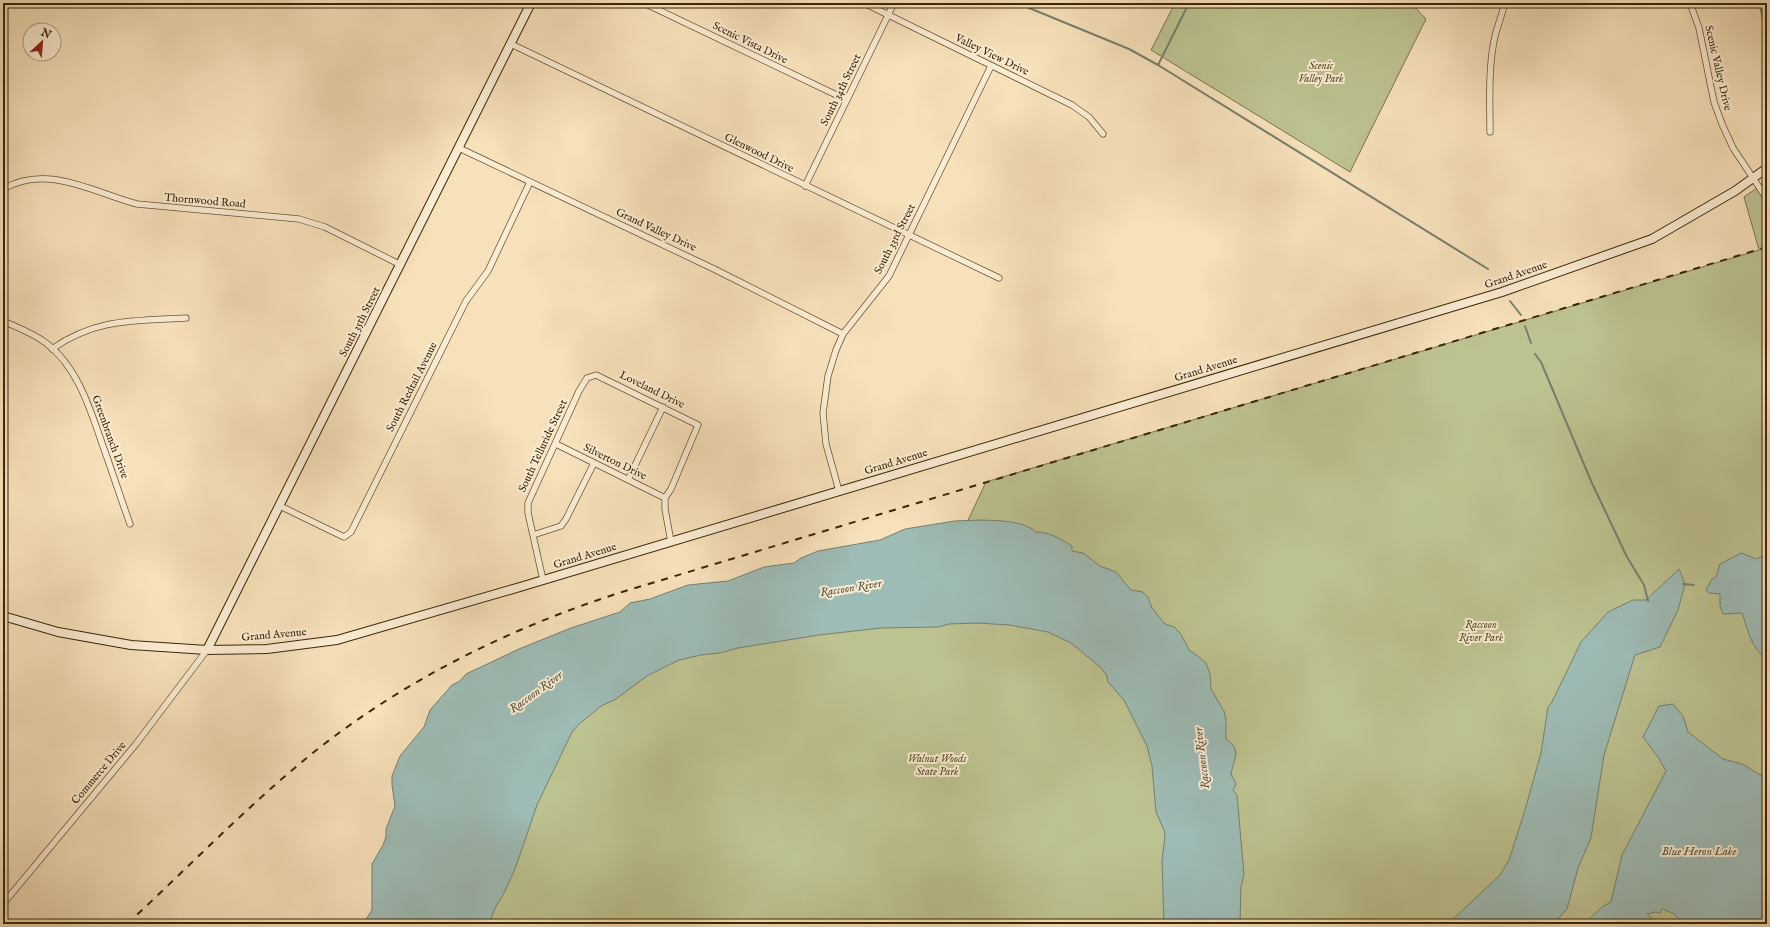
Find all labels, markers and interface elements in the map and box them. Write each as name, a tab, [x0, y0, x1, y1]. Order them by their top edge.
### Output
street label: Scenic Vista Drive	[710, 19, 790, 67]
north arrow	[22, 22, 62, 62]
street label: Scenic Valley Drive	[1701, 24, 1735, 112]
text: N	[38, 25, 54, 42]
street label: Valley View Drive	[952, 31, 1031, 79]
street label: South 34th Street	[818, 52, 865, 128]
park label: Scenic Valley Park	[1299, 59, 1344, 86]
street label: Glenwood Drive	[722, 130, 796, 176]
street label: Thornwood Road	[164, 190, 246, 212]
street label: South 33rd Street	[871, 201, 919, 277]
street label: Grand Valley Drive	[613, 205, 699, 255]
street label: Grand Avenue	[1483, 258, 1549, 292]
street label: South 35th Street	[336, 284, 384, 359]
street label: South Redtail Avenue	[383, 340, 441, 434]
street label: Grand Avenue	[1173, 353, 1239, 385]
street label: Loveland Drive	[617, 368, 687, 412]
street label: Greenbranch Drive	[88, 393, 132, 481]
street label: South Telluride Street	[515, 397, 571, 495]
street label: Silverton Drive	[581, 441, 649, 483]
street label: Grand Avenue	[863, 446, 929, 478]
street label: Grand Avenue	[552, 540, 618, 572]
water label: Raccoon River	[819, 576, 884, 600]
park label: Raccoon River Park	[1459, 618, 1504, 645]
street label: Grand Avenue	[241, 625, 307, 645]
water label: Raccoon River	[506, 667, 566, 716]
water label: Raccoon River	[1191, 725, 1213, 790]
street label: Commerce Drive	[69, 739, 129, 807]
park label: Walnut Woods State Park	[908, 752, 967, 779]
water label: Blue Heron Lake	[1661, 844, 1737, 859]

